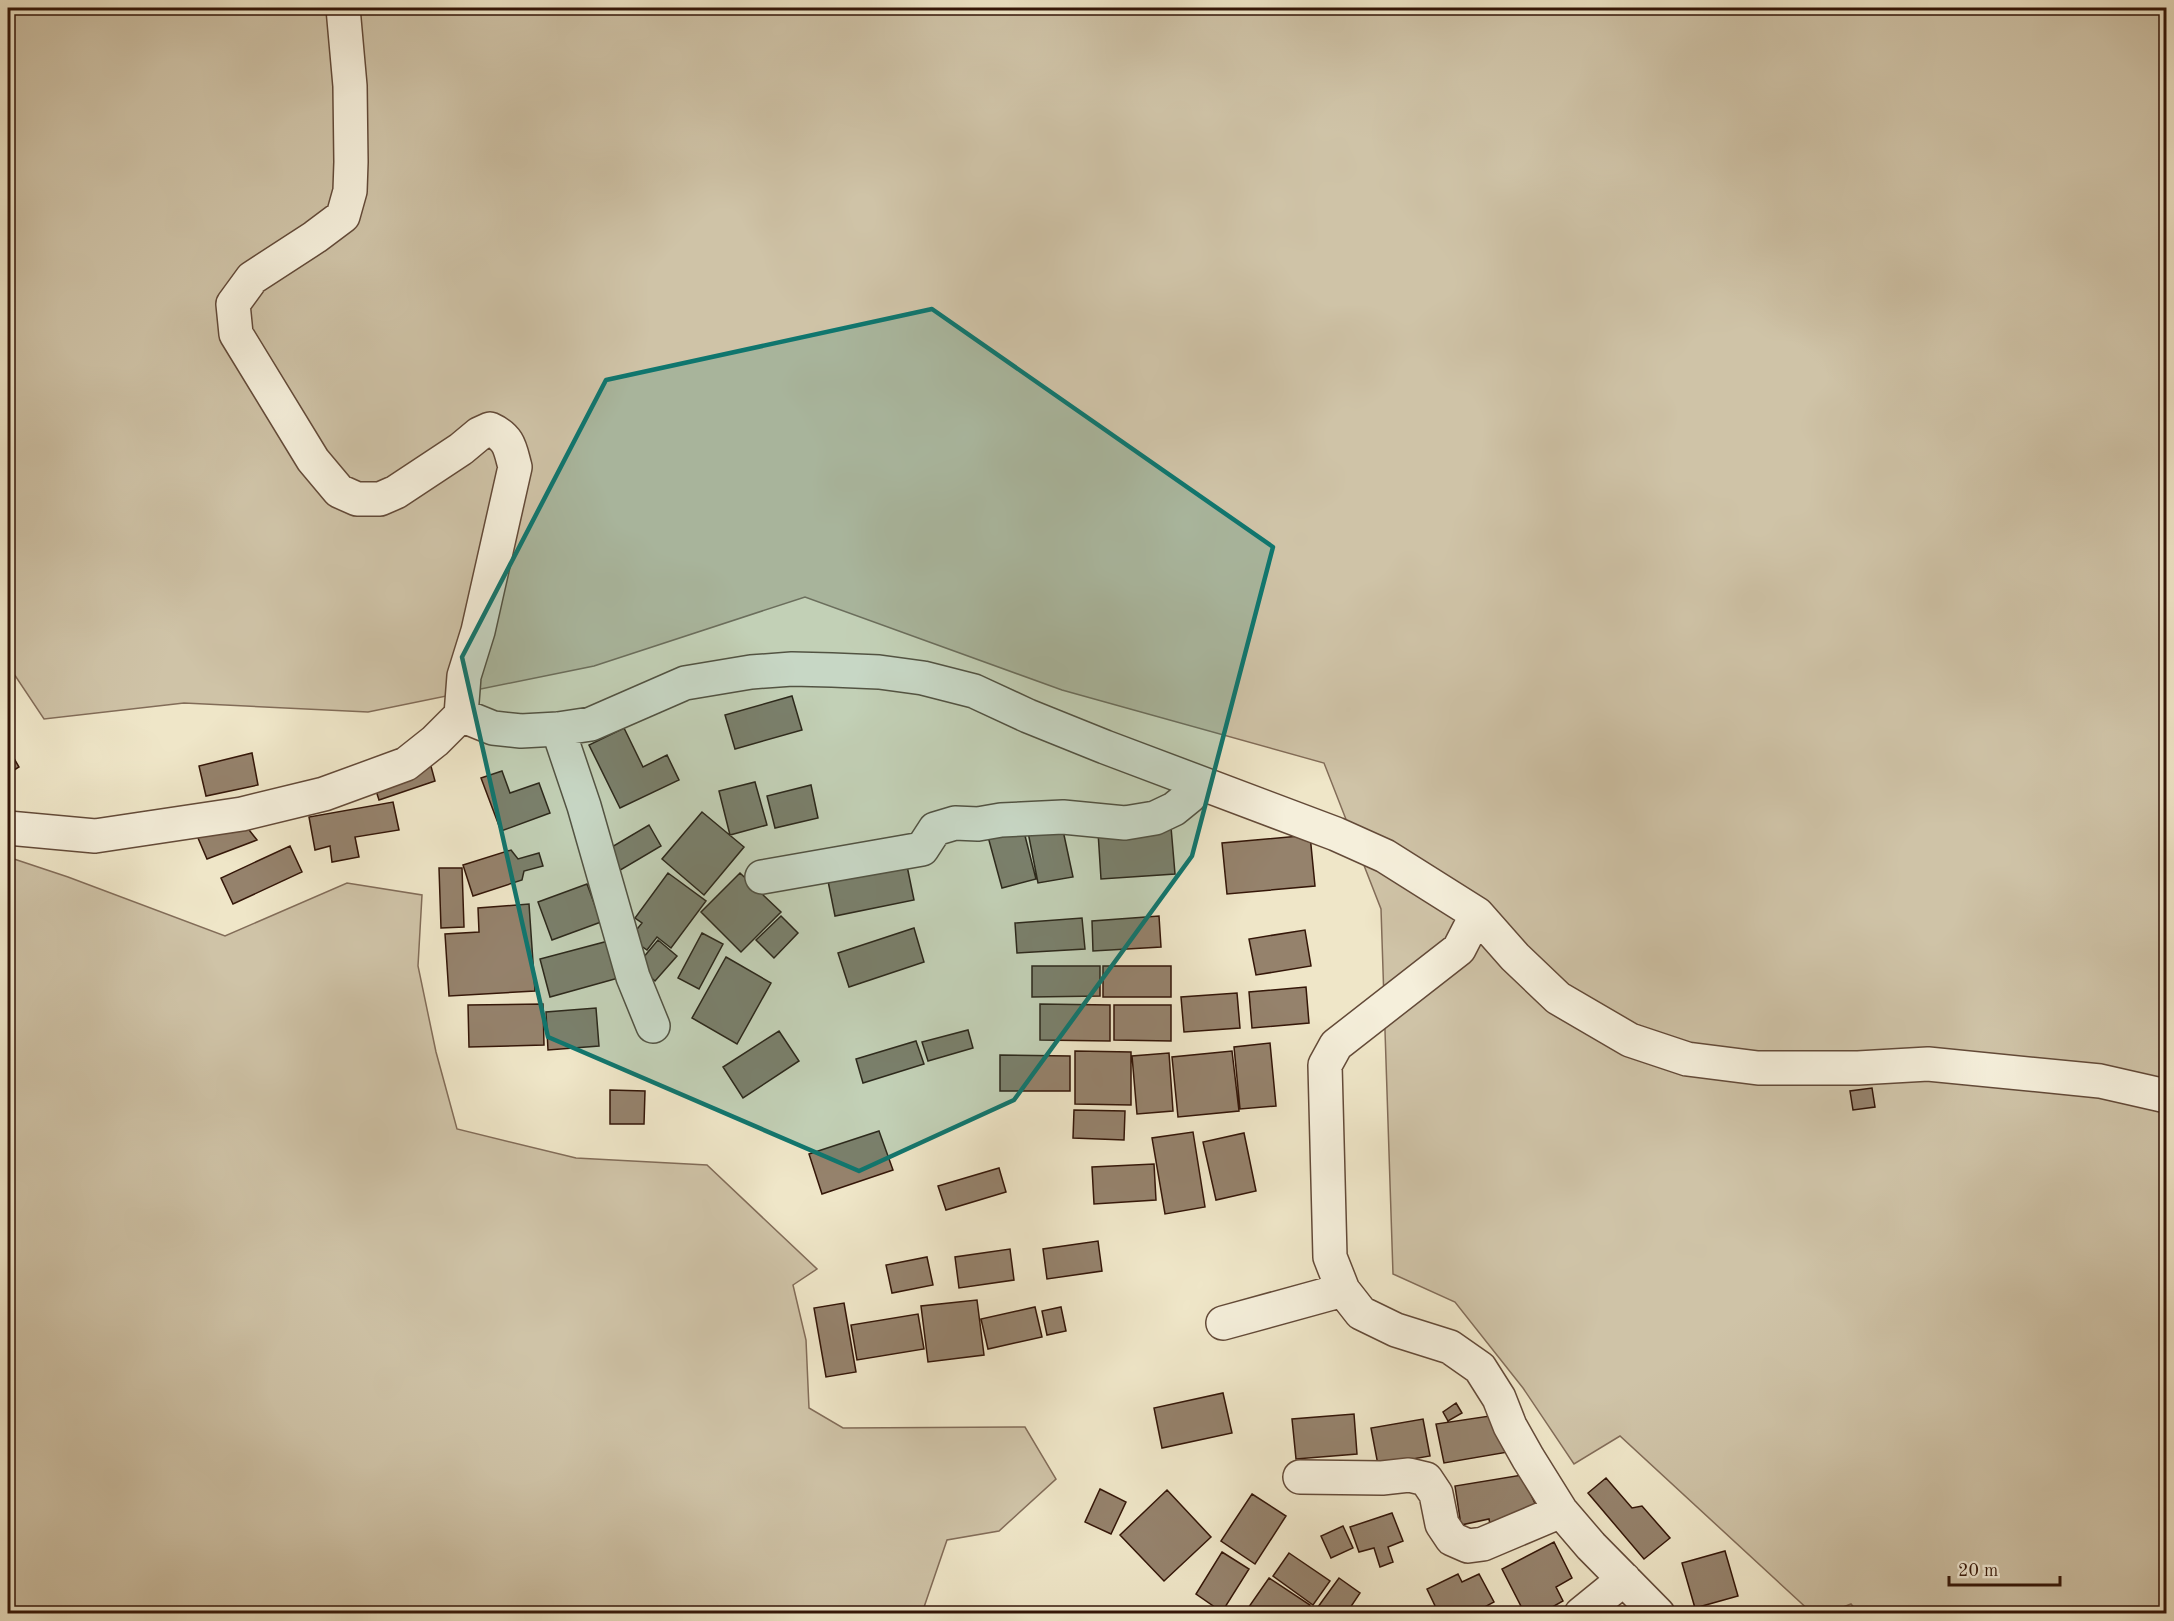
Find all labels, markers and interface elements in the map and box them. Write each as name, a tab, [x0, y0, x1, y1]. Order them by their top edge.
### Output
scale bar	[1949, 1549, 2060, 1587]
text: 20 m	[1958, 1562, 1998, 1580]

